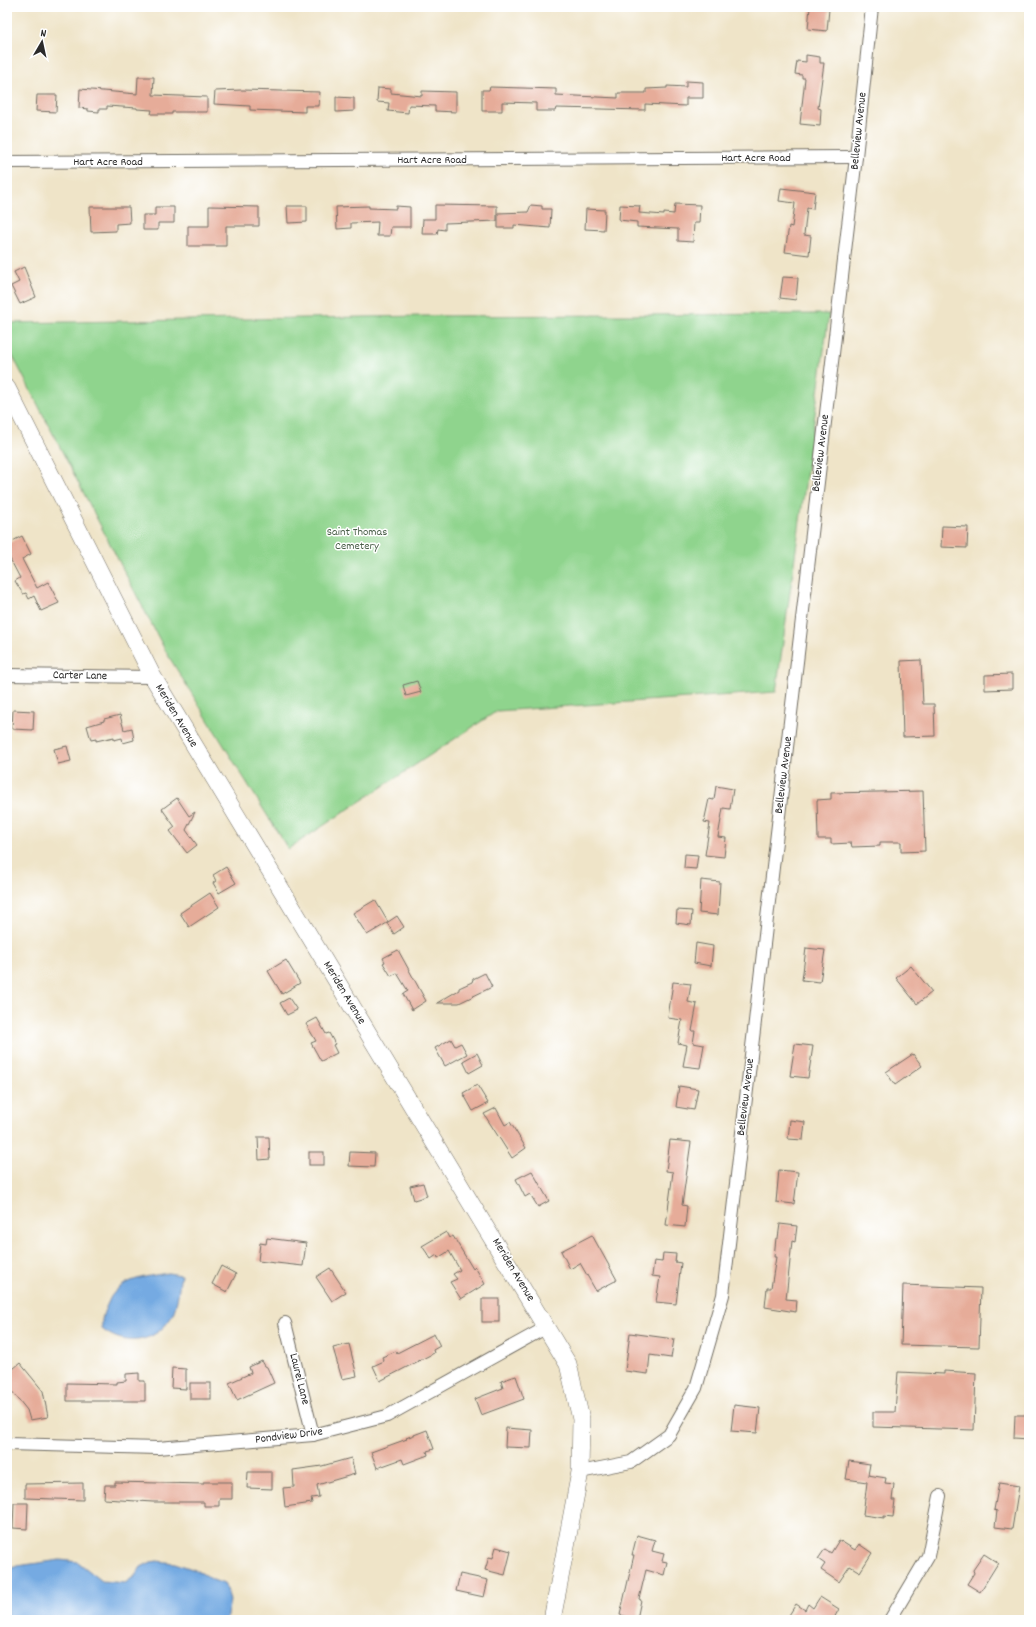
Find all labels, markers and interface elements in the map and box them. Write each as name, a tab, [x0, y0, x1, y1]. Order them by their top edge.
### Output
north arrow	[22, 22, 62, 62]
text: N	[39, 26, 48, 43]
street label: Belleview Avenue	[846, 91, 872, 171]
street label: Hart Acre Road	[721, 150, 791, 167]
street label: Hart Acre Road	[397, 152, 467, 169]
street label: Hart Acre Road	[73, 154, 143, 171]
street label: Belleview Avenue	[808, 413, 834, 493]
park label: Saint Thomas Cemetery	[327, 524, 387, 555]
street label: Carter Lane	[53, 667, 107, 685]
street label: Meriden Avenue	[150, 681, 202, 751]
street label: Belleview Avenue	[771, 735, 797, 815]
street label: Meriden Avenue	[318, 958, 370, 1028]
street label: Belleview Avenue	[733, 1057, 759, 1137]
street label: Meriden Avenue	[487, 1235, 539, 1305]
street label: Laurel Lane	[284, 1352, 314, 1406]
street label: Pondview Drive	[254, 1423, 324, 1449]

